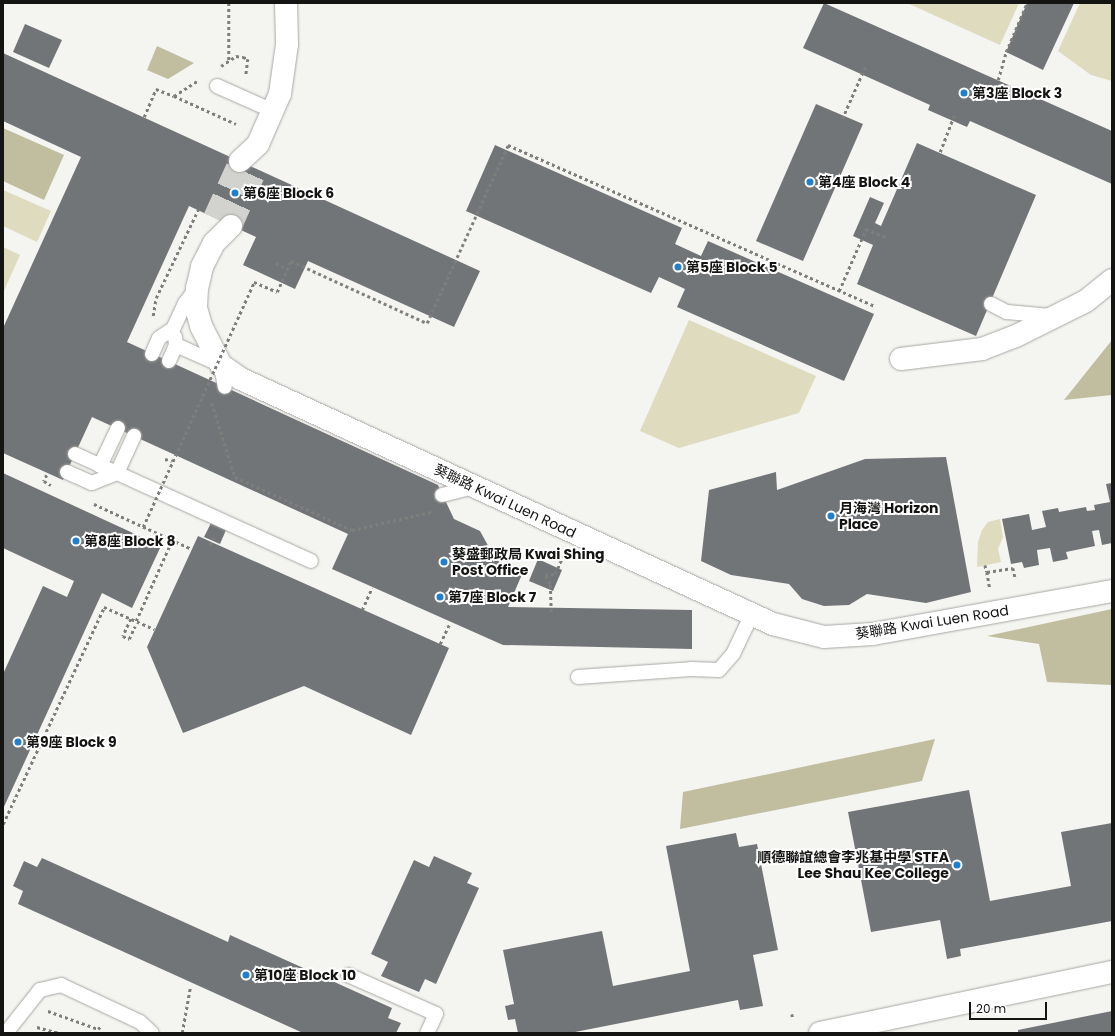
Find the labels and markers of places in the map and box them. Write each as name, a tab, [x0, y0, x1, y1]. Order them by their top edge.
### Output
place label: 第3座 Block 3	[972, 85, 1062, 101]
marker: 第3座 Block 3	[959, 88, 969, 98]
place label: 第4座 Block 4	[818, 174, 910, 190]
marker: 第4座 Block 4	[805, 177, 815, 187]
place label: 第6座 Block 6	[243, 185, 334, 201]
marker: 第6座 Block 6	[230, 188, 240, 198]
place label: 第5座 Block 5	[686, 259, 778, 275]
marker: 第5座 Block 5	[673, 262, 683, 272]
place label: 月海灣 Horizon Place	[839, 500, 939, 532]
marker: 月海灣 Horizon Place	[826, 511, 836, 521]
place label: 第8座 Block 8	[84, 533, 175, 549]
marker: 第8座 Block 8	[71, 536, 81, 546]
place label: 葵盛郵政局 Kwai Shing Post Office	[452, 546, 605, 578]
marker: 葵盛郵政局 Kwai Shing Post Office	[439, 557, 449, 567]
place label: 第7座 Block 7	[448, 589, 536, 605]
marker: 第7座 Block 7	[435, 592, 445, 602]
place label: 第9座 Block 9	[26, 734, 117, 750]
marker: 第9座 Block 9	[13, 737, 23, 747]
place label: 順德聯誼總會李兆基中學 STFA Lee Shau Kee College	[757, 849, 949, 882]
marker: 順德聯誼總會李兆基中學 STFA Lee Shau Kee College	[952, 860, 962, 870]
place label: 第10座 Block 10	[254, 967, 356, 983]
marker: 第10座 Block 10	[241, 970, 251, 980]

